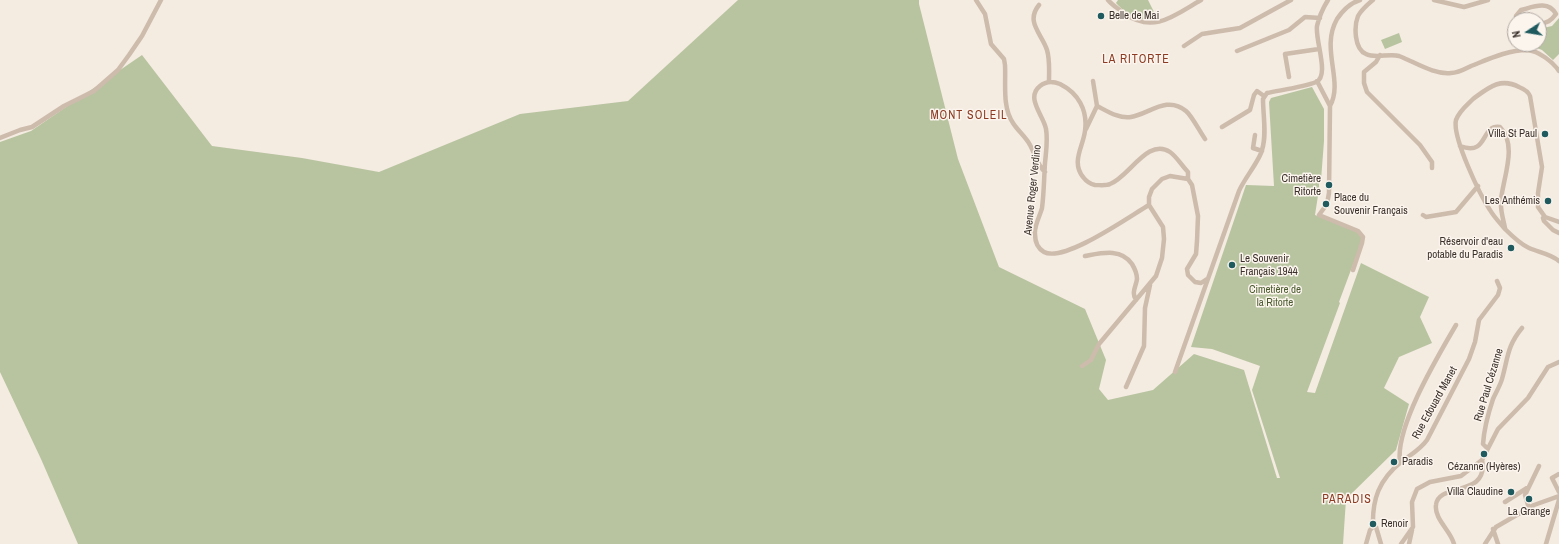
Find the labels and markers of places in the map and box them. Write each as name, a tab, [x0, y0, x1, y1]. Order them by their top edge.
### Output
place label: Belle de Mai	[1109, 9, 1159, 23]
marker: Belle de Mai	[1096, 11, 1106, 21]
place label: Villa St Paul	[1488, 127, 1537, 141]
marker: Villa St Paul	[1540, 129, 1550, 139]
place label: Cimetière Ritorte	[1281, 172, 1321, 198]
marker: Cimetière Ritorte	[1324, 180, 1334, 190]
place label: Place du Souvenir Français	[1334, 191, 1408, 217]
place label: Les Anthémis	[1485, 194, 1540, 208]
marker: Les Anthémis	[1543, 196, 1553, 206]
marker: Place du Souvenir Français	[1321, 199, 1331, 209]
place label: Réservoir d'eau potable du Paradis	[1427, 235, 1503, 261]
marker: Réservoir d'eau potable du Paradis	[1506, 243, 1516, 253]
place label: Le Souvenir Français 1944	[1240, 252, 1298, 278]
marker: Le Souvenir Français 1944	[1227, 260, 1237, 270]
marker: Cézanne (Hyères)	[1479, 449, 1489, 459]
place label: Paradis	[1402, 455, 1433, 469]
marker: Paradis	[1389, 457, 1399, 467]
place label: Cézanne (Hyères)	[1447, 460, 1521, 474]
place label: Villa Claudine	[1447, 485, 1503, 499]
marker: Villa Claudine	[1506, 487, 1516, 497]
marker: La Grange	[1524, 494, 1534, 504]
place label: La Grange	[1508, 505, 1550, 519]
place label: Renoir	[1381, 517, 1408, 531]
marker: Renoir	[1368, 519, 1378, 529]

